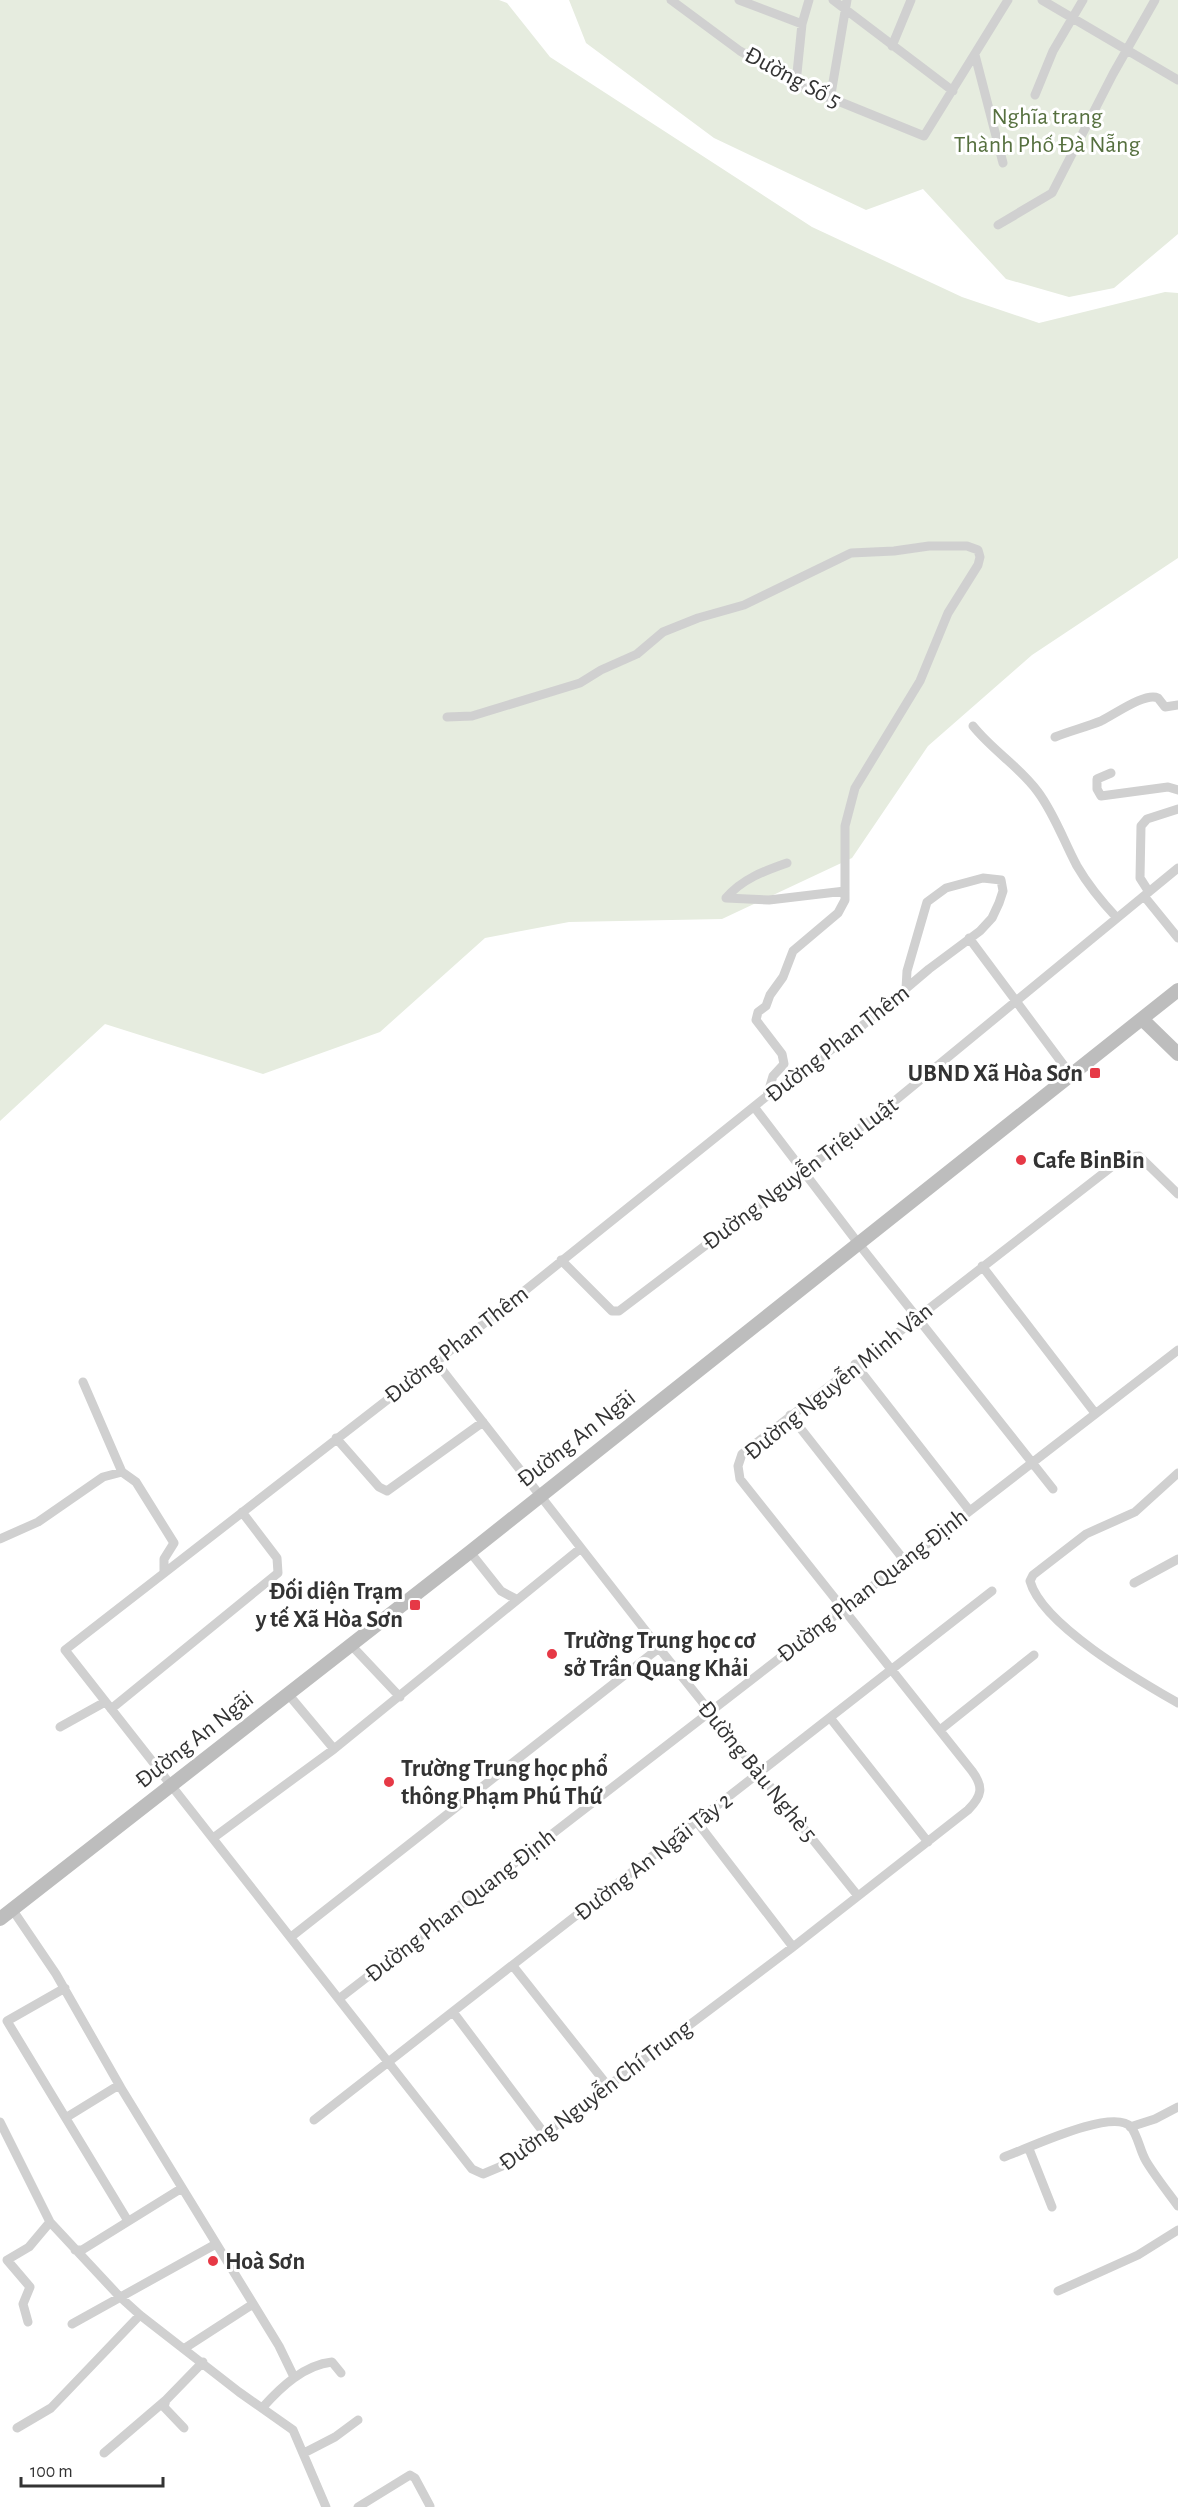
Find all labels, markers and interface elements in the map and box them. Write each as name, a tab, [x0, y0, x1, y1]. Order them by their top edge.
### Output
street label: Đường Số 5	[740, 43, 845, 113]
park label: Nghĩa trang Thành Phố Đà Nẵng	[954, 105, 1140, 157]
street label: Đường Phan Thêm	[761, 980, 914, 1107]
place label: UBND Xã Hòa Sơn	[908, 1062, 1083, 1086]
marker: UBND Xã Hòa Sơn	[1088, 1066, 1102, 1080]
street label: Đường Nguyễn Triệu Luật	[698, 1092, 903, 1255]
place label: Cafe BinBin	[1033, 1149, 1145, 1173]
marker: Cafe BinBin	[1014, 1153, 1028, 1167]
street label: Đường Phan Thêm	[380, 1281, 533, 1408]
street label: Đường Nguyễn Minh Vân	[739, 1298, 937, 1465]
street label: Đường An Ngãi	[513, 1385, 640, 1492]
street label: Đường Phan Quang Định	[773, 1504, 972, 1667]
place label: Đối diện Trạm y tế Xã Hòa Sơn	[255, 1578, 403, 1632]
marker: Đối diện Trạm y tế Xã Hòa Sơn	[408, 1598, 422, 1612]
place label: Trường Trung học cơ sở Trần Quang Khải	[564, 1629, 756, 1681]
marker: Trường Trung học cơ sở Trần Quang Khải	[545, 1647, 559, 1661]
street label: Đường An Ngãi	[131, 1686, 258, 1793]
street label: Đường Bàu Nghè 5	[693, 1697, 821, 1847]
place label: Trường Trung học phổ thông Phạm Phú Thứ	[401, 1753, 608, 1809]
marker: Trường Trung học phổ thông Phạm Phú Thứ	[382, 1775, 396, 1789]
street label: Đường An Ngãi Tây 2	[570, 1788, 737, 1926]
street label: Đường Phan Quang Định	[361, 1824, 560, 1987]
street label: Đường Nguyễn Chí Trung	[494, 2015, 697, 2176]
place label: Hoà Sơn	[225, 2250, 305, 2274]
marker: Hoà Sơn	[206, 2254, 220, 2268]
scale bar	[21, 2450, 164, 2488]
text: 100 m	[30, 2463, 73, 2481]

